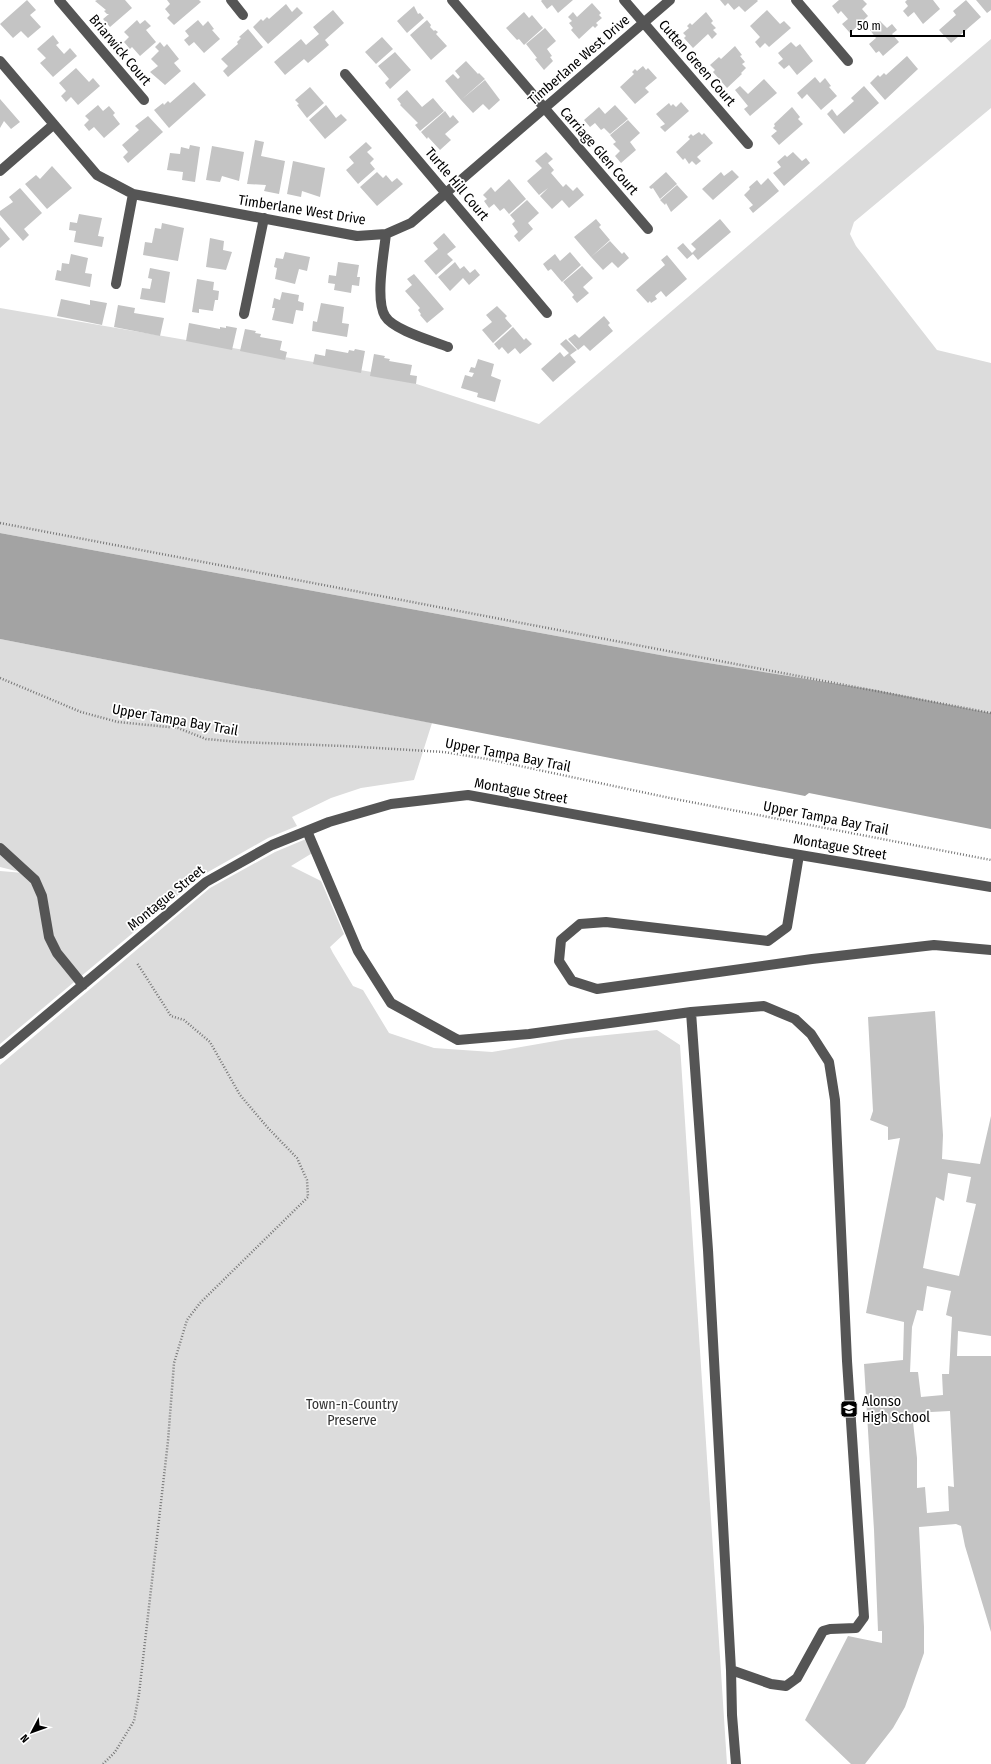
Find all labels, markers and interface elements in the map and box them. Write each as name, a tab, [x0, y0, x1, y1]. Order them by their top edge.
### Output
street label: Briarwick Court	[85, 11, 155, 89]
street label: Timberlane West Drive	[525, 11, 633, 109]
scale bar	[851, 12, 964, 38]
street label: Cutten Green Court	[655, 16, 739, 110]
text: 50 m	[857, 19, 881, 33]
street label: Carriage Glen Court	[556, 104, 642, 199]
street label: Turtle Hill Court	[422, 144, 493, 224]
street label: Timberlane West Drive	[237, 192, 367, 228]
street label: Upper Tampa Bay Trail	[111, 701, 240, 739]
street label: Upper Tampa Bay Trail	[444, 734, 573, 776]
street label: Montague Street	[473, 774, 569, 808]
street label: Upper Tampa Bay Trail	[762, 797, 891, 839]
street label: Montague Street	[792, 830, 888, 864]
street label: Montague Street	[124, 861, 208, 934]
place label: Alonso High School	[862, 1393, 930, 1426]
park label: Town-n-Country Preserve	[306, 1396, 399, 1429]
school or university icon: Alonso High School	[839, 1399, 859, 1419]
north arrow	[12, 1712, 52, 1752]
text: N	[18, 1731, 32, 1745]

